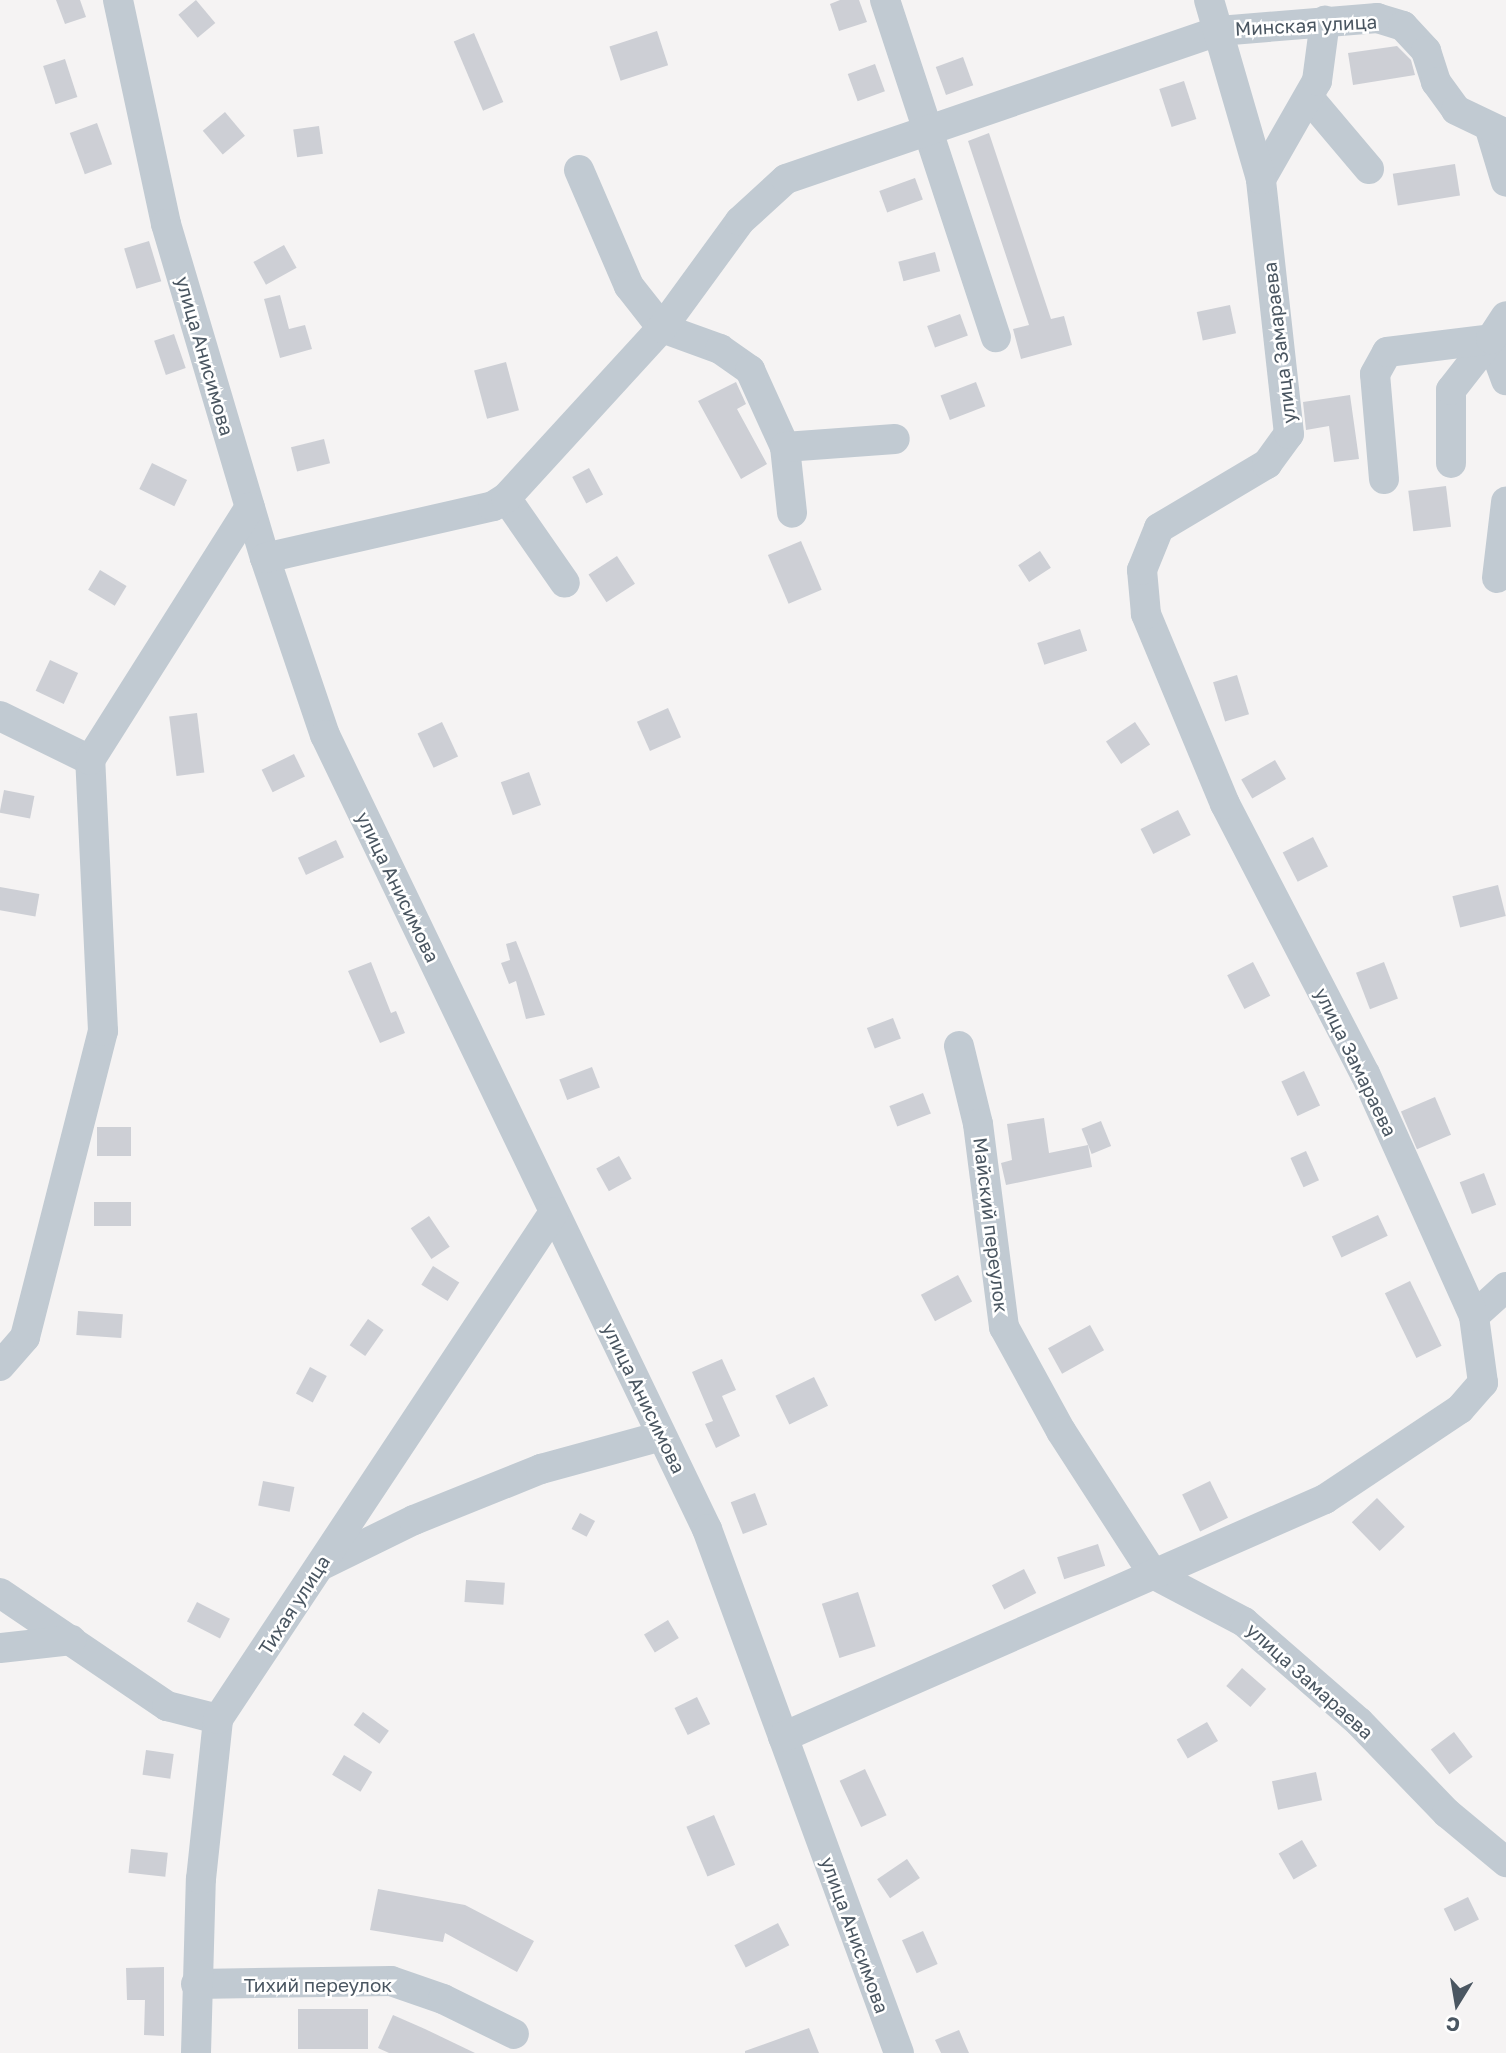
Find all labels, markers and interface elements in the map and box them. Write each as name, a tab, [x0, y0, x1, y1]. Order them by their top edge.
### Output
street label: Минская улица	[1234, 10, 1378, 40]
street label: улица Замараева	[1258, 261, 1300, 425]
street label: улица Анисимова	[171, 274, 239, 438]
street label: улица Анисимова	[352, 808, 444, 966]
street label: улица Замараева	[1310, 984, 1402, 1140]
street label: Майский переулок	[969, 1136, 1013, 1314]
street label: улица Анисимова	[598, 1319, 690, 1477]
street label: Тихая улица	[253, 1551, 335, 1659]
street label: улица Замараева	[1242, 1618, 1378, 1744]
street label: улица Анисимова	[816, 1854, 894, 2016]
north arrow	[1422, 1969, 1492, 2039]
street label: Тихий переулок	[244, 1974, 392, 1996]
text: С	[1444, 2013, 1462, 2038]

